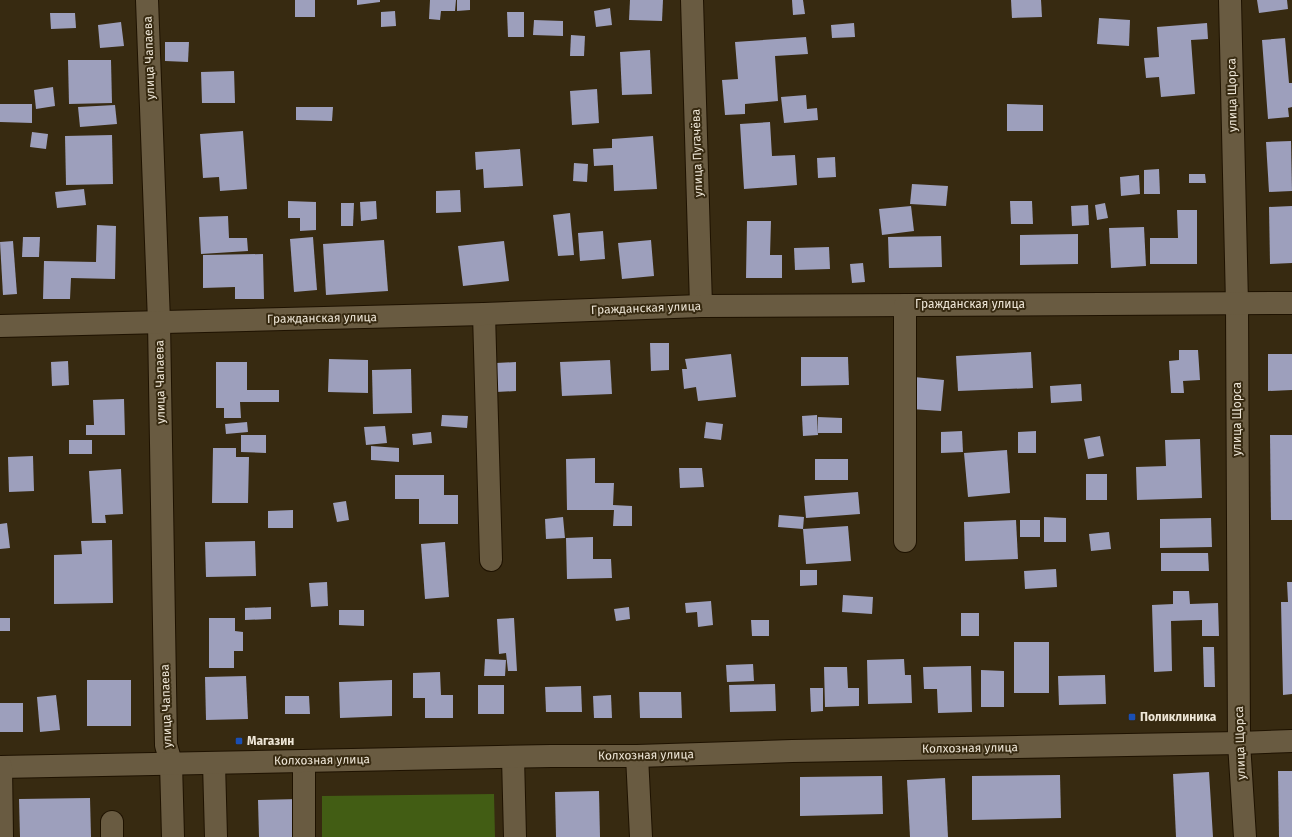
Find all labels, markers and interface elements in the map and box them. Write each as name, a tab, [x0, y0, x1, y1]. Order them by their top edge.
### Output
street label: улица Чапаева	[141, 16, 157, 100]
street label: улица Щорса	[1224, 58, 1240, 132]
street label: улица Пугачёва	[688, 109, 706, 197]
street label: Гражданская улица	[915, 297, 1025, 311]
street label: Гражданская улица	[591, 299, 701, 317]
street label: Гражданская улица	[267, 310, 377, 326]
street label: улица Чапаева	[152, 340, 168, 424]
street label: улица Щорса	[1230, 382, 1244, 456]
street label: улица Чапаева	[158, 664, 174, 748]
street label: улица Щорса	[1232, 706, 1248, 780]
place label: Поликлиника	[1140, 710, 1217, 724]
marker: Поликлиника	[1127, 712, 1137, 722]
place label: Магазин	[247, 734, 294, 748]
marker: Магазин	[234, 736, 244, 746]
street label: Колхозная улица	[922, 740, 1018, 756]
street label: Колхозная улица	[598, 747, 694, 763]
street label: Колхозная улица	[274, 752, 370, 768]

